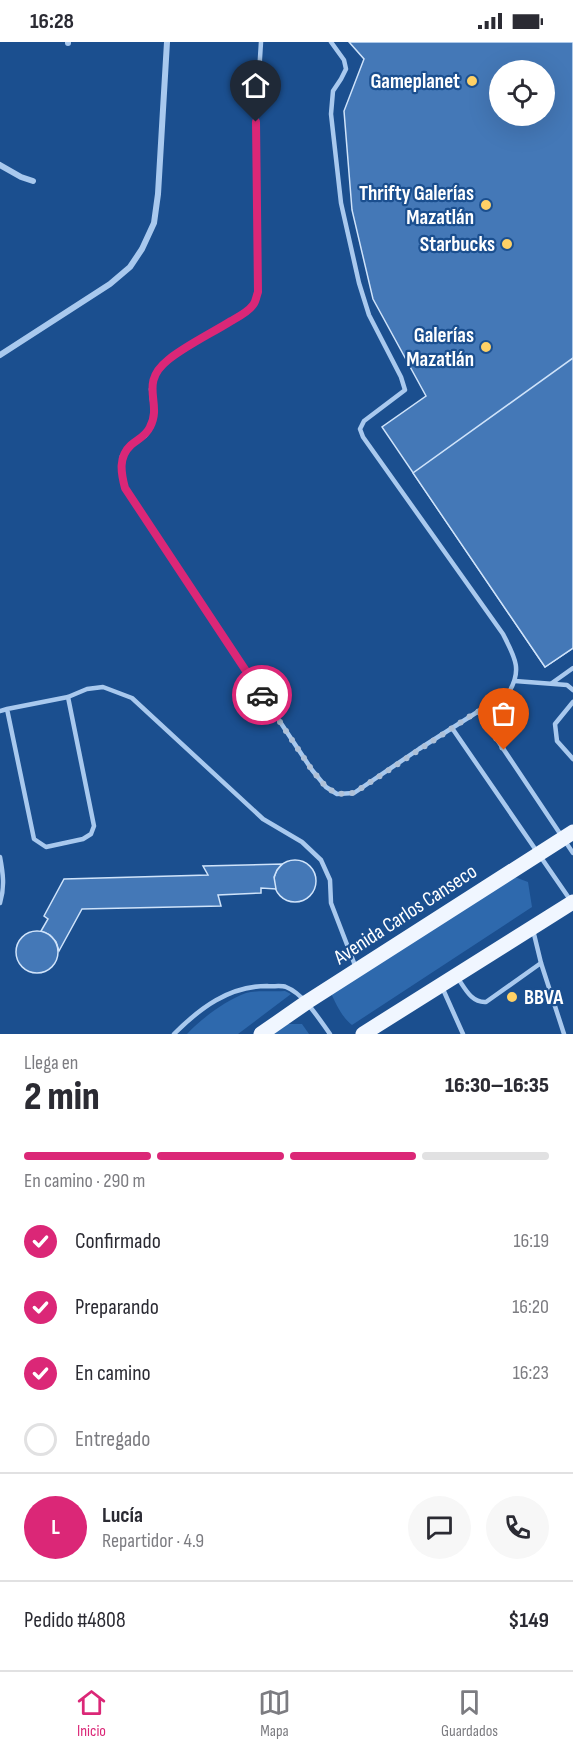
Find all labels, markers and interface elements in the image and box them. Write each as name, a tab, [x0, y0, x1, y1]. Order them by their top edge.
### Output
text: 16:28	[30, 8, 74, 35]
pin	[230, 60, 281, 122]
map controls	[489, 60, 555, 126]
button: locate	[489, 60, 555, 126]
icon: home	[239, 69, 272, 102]
place label: Gameplanet	[370, 69, 460, 94]
marker: Gameplanet	[465, 74, 479, 88]
place label: Thrifty Galerías Mazatlán	[359, 181, 474, 230]
marker: Thrifty Galerías Mazatlán	[479, 198, 493, 212]
place label: Starbucks	[420, 232, 495, 257]
marker: Starbucks	[500, 237, 514, 251]
place label: Galerías Mazatlán	[406, 323, 474, 372]
marker: Galerías Mazatlán	[479, 340, 493, 354]
courier	[232, 665, 292, 725]
icon: car	[246, 679, 279, 712]
pin	[478, 688, 529, 750]
icon: bag	[487, 697, 520, 730]
street label: Avenida Carlos Canseco	[328, 859, 482, 971]
place label: BBVA	[524, 985, 564, 1010]
marker: BBVA	[505, 990, 519, 1004]
text: Llega en	[24, 1051, 78, 1075]
text: 16:30–16:35	[445, 1072, 549, 1099]
text: 2 min	[24, 1074, 100, 1121]
text: En camino · 290 m	[24, 1169, 145, 1193]
icon: check	[24, 1225, 57, 1258]
text: Confirmado	[75, 1228, 161, 1255]
text: 16:19	[514, 1229, 549, 1253]
icon: check	[24, 1291, 57, 1324]
text: Preparando	[75, 1294, 159, 1321]
text: 16:20	[512, 1295, 549, 1319]
icon: check	[24, 1357, 57, 1390]
text: En camino	[75, 1360, 151, 1387]
text: 16:23	[513, 1361, 549, 1385]
text: Entregado	[75, 1426, 150, 1453]
button: chat	[408, 1496, 471, 1559]
button: phone	[486, 1496, 549, 1559]
text: Lucía	[102, 1502, 143, 1529]
text: L	[51, 1514, 60, 1541]
text: Repartidor · 4.9	[102, 1529, 204, 1553]
text: Pedido #4808	[24, 1607, 126, 1634]
text: $149	[508, 1607, 549, 1634]
tab: Inicio	[75, 1686, 108, 1741]
tab: Mapa	[258, 1686, 291, 1741]
tab: Guardados	[441, 1686, 498, 1741]

